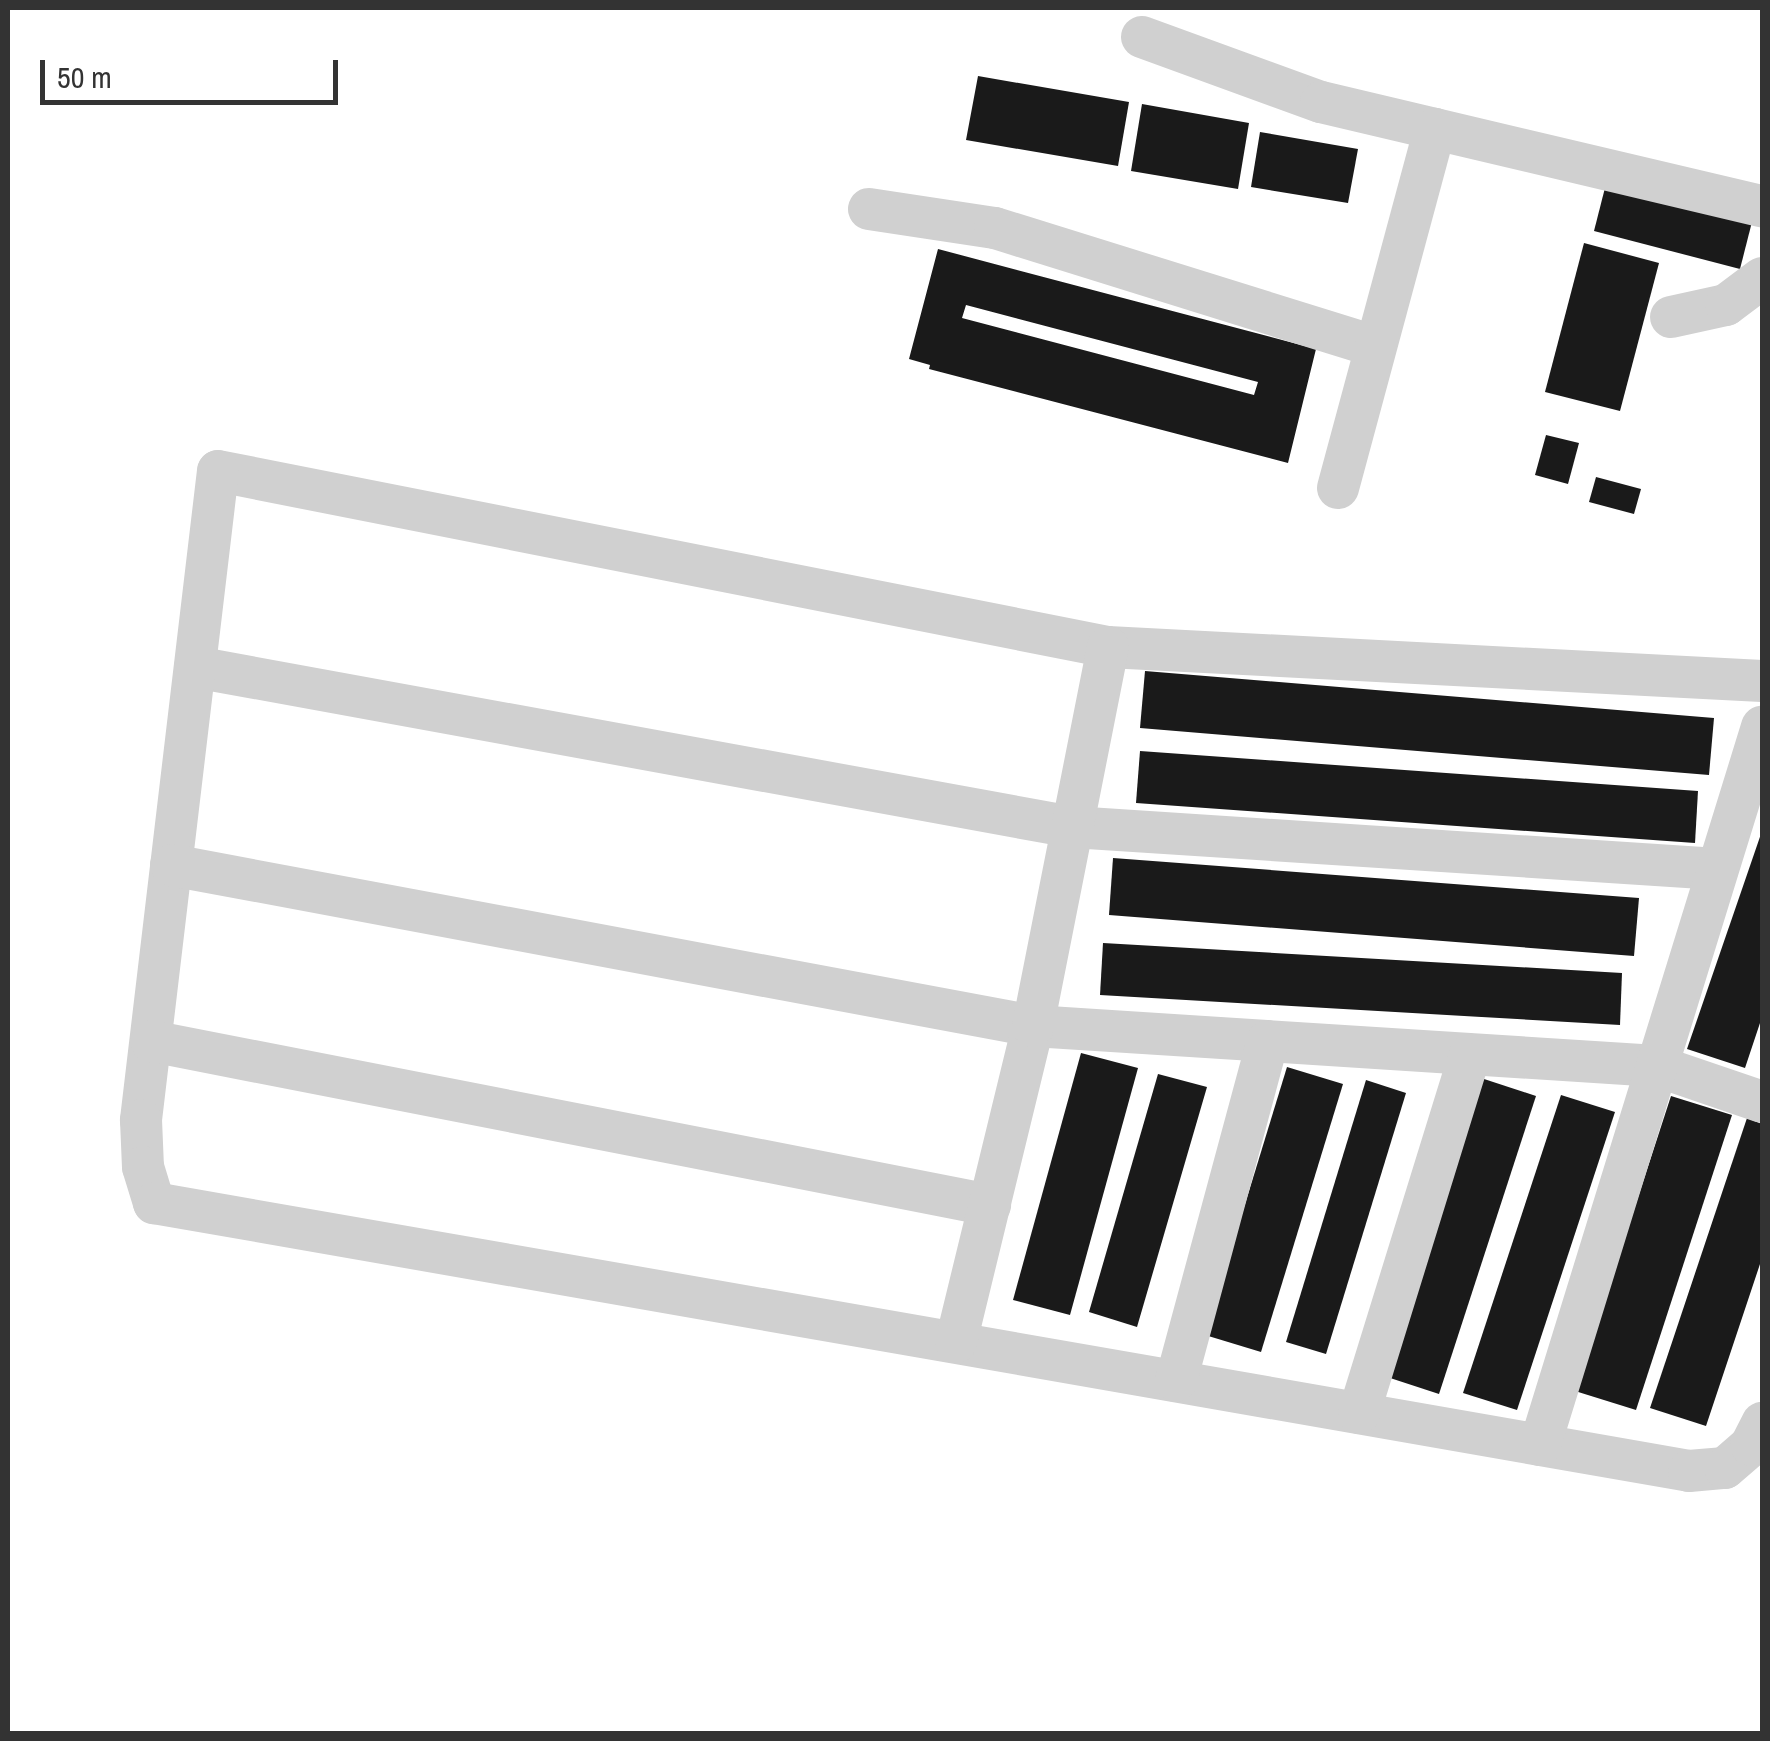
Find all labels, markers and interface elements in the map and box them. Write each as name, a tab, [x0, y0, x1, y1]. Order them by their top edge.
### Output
scale bar	[45, 40, 342, 102]
text: 50 m	[57, 57, 112, 97]

